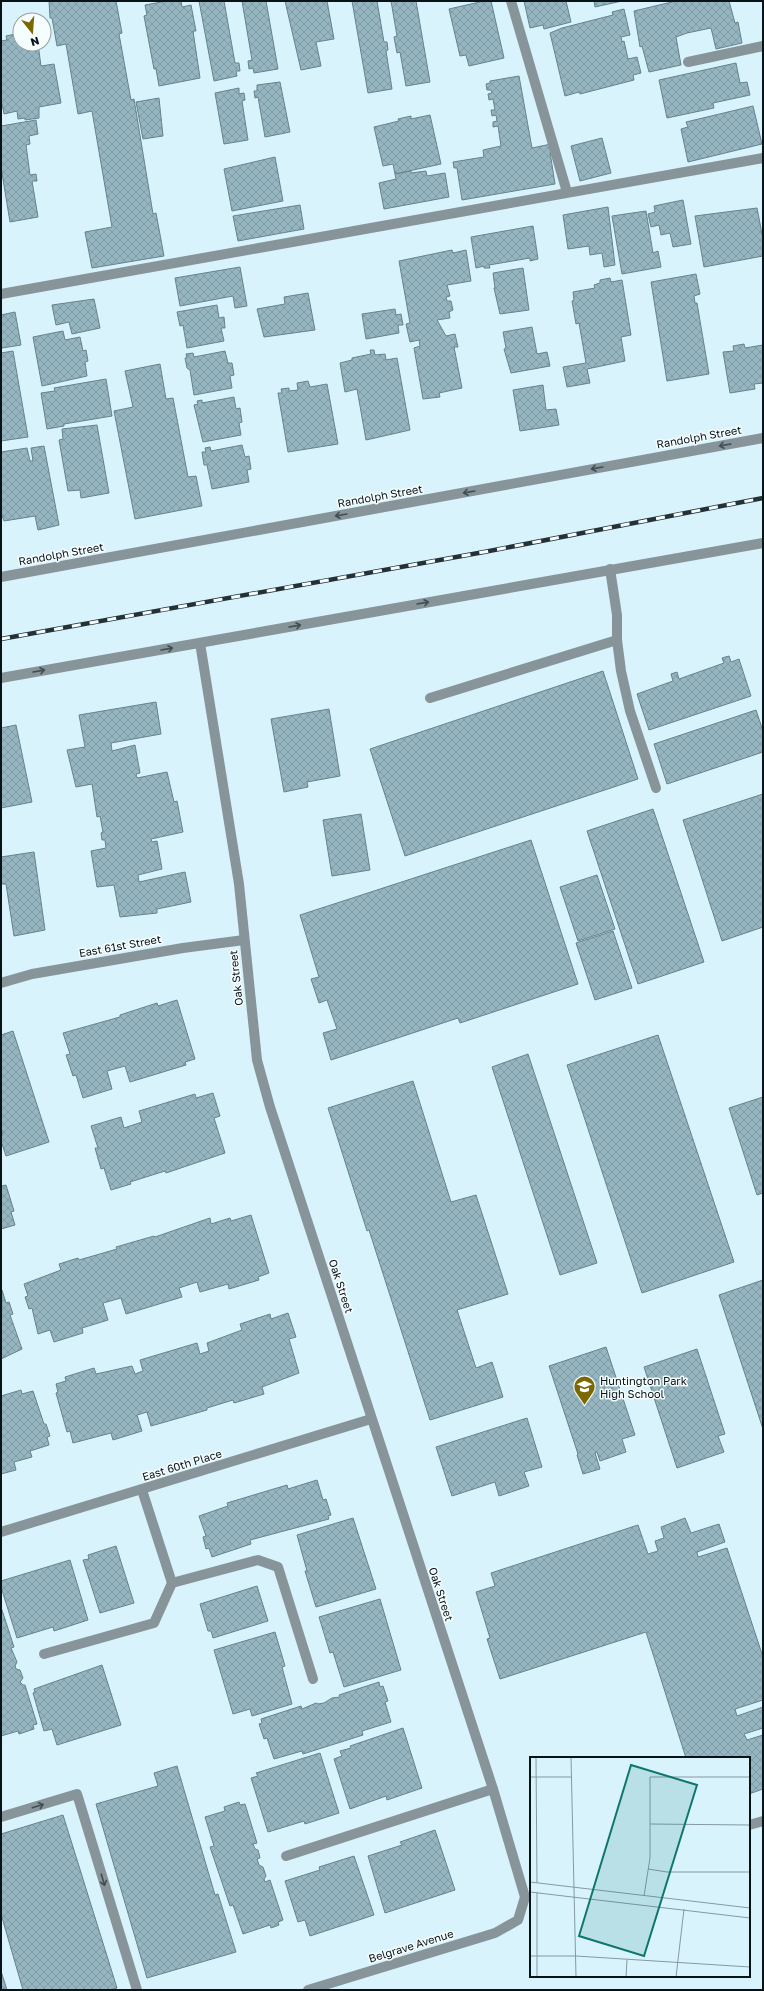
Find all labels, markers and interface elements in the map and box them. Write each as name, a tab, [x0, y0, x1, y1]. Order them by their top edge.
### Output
north arrow	[12, 12, 52, 52]
text: N	[29, 35, 41, 49]
street label: Randolph Street	[655, 423, 742, 450]
one-way arrow	[719, 441, 732, 449]
one-way arrow	[591, 465, 604, 473]
street label: Randolph Street	[336, 482, 423, 509]
one-way arrow	[463, 488, 476, 496]
one-way arrow	[335, 511, 348, 519]
street label: Randolph Street	[17, 540, 104, 567]
one-way arrow	[417, 598, 430, 606]
one-way arrow	[289, 621, 302, 629]
one-way arrow	[161, 644, 174, 652]
one-way arrow	[33, 667, 46, 675]
street label: East 61st Street	[78, 932, 162, 959]
street label: Oak Street	[226, 950, 245, 1007]
street label: Oak Street	[327, 1257, 356, 1314]
school or university icon: Huntington Park High School	[572, 1374, 598, 1407]
place label: Huntington Park High School	[600, 1374, 687, 1400]
street label: East 60th Place	[141, 1446, 223, 1483]
street label: Oak Street	[427, 1565, 456, 1622]
inset map	[530, 1757, 750, 1977]
one-way arrow	[32, 1802, 45, 1809]
one-way arrow	[100, 1873, 107, 1886]
street label: Belgrave Avenue	[367, 1926, 455, 1965]

